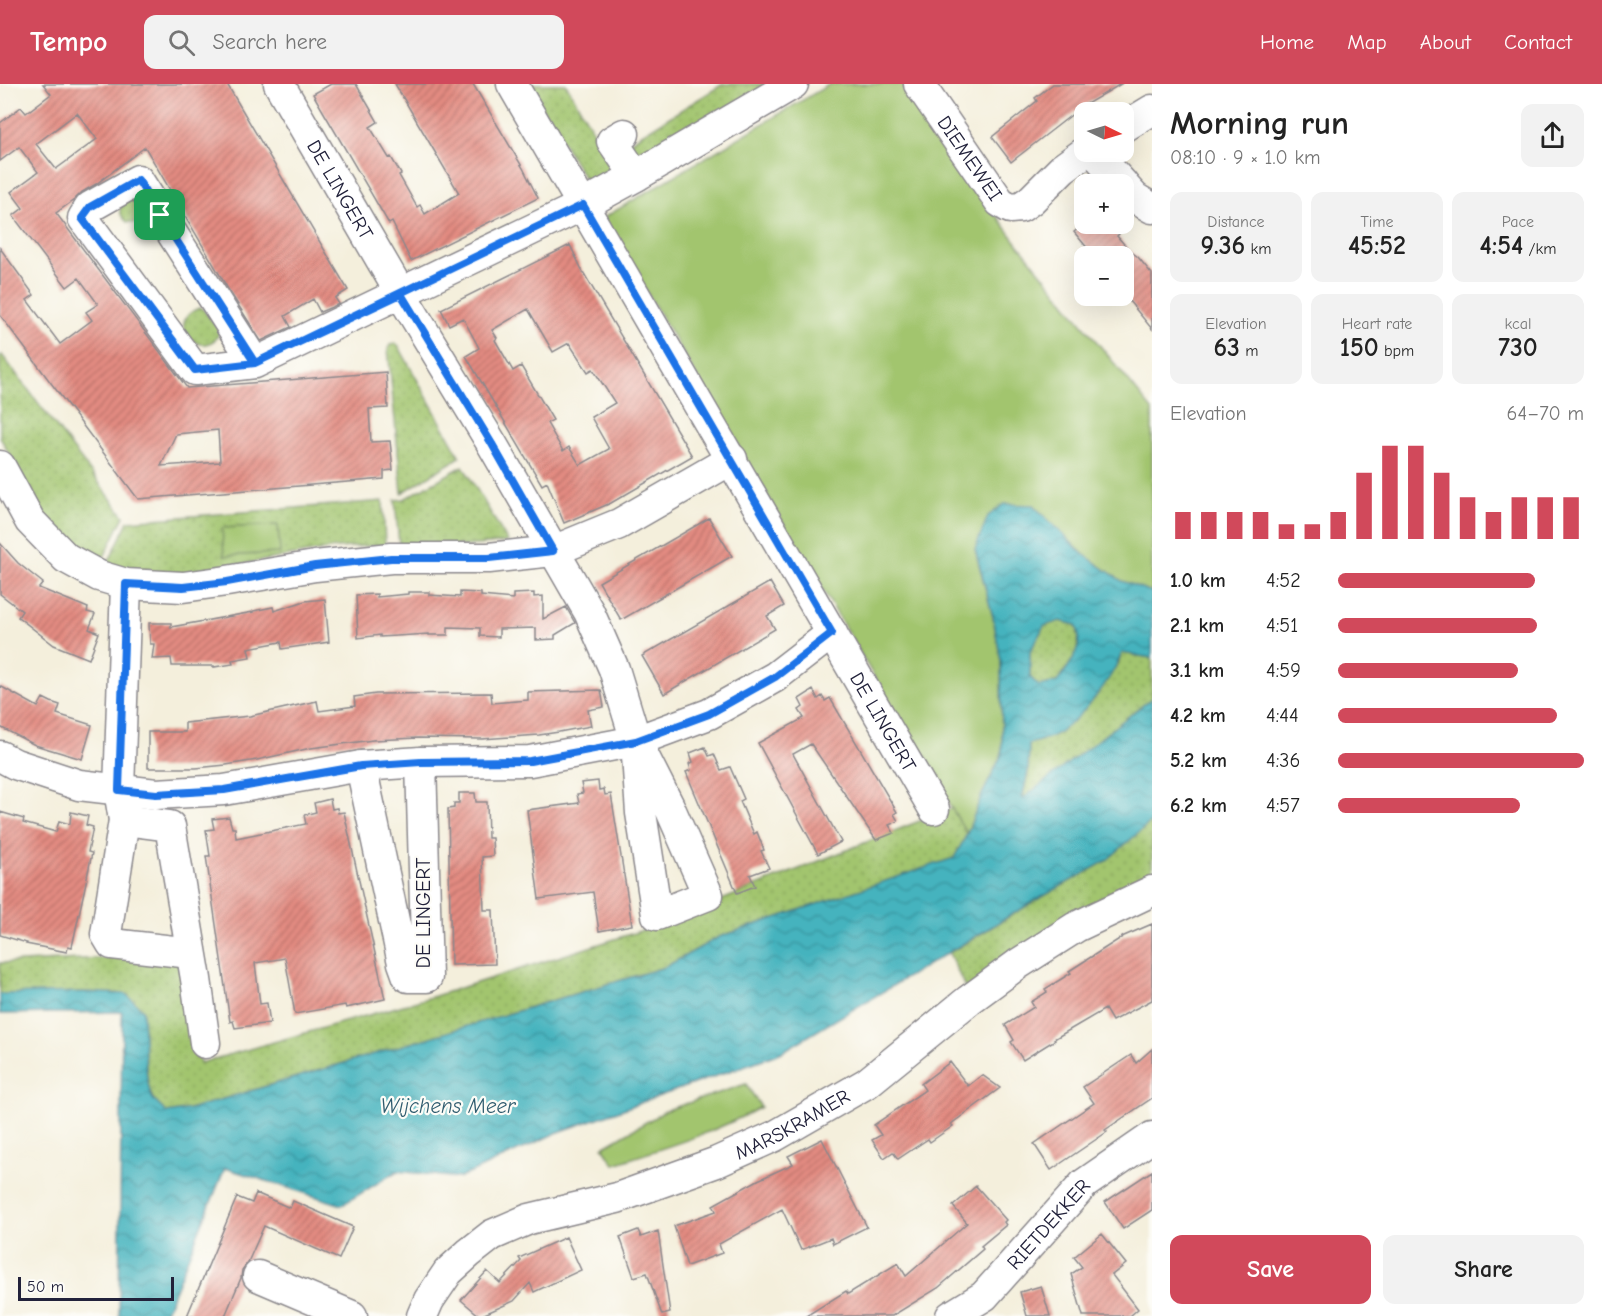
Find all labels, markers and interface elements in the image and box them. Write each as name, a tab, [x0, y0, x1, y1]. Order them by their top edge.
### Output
search box	[144, 15, 564, 69]
text: Tempo	[30, 26, 108, 58]
icon: search	[165, 26, 198, 59]
text: Search here	[213, 29, 327, 55]
text: Home	[1260, 30, 1314, 54]
text: Map	[1347, 30, 1387, 54]
text: About	[1420, 30, 1471, 54]
text: Contact	[1504, 30, 1572, 54]
north arrow	[1074, 102, 1134, 162]
map controls	[1074, 102, 1134, 306]
text: Morning run	[1170, 104, 1349, 142]
button: share	[1521, 104, 1584, 167]
street label: DIEMEWEI	[933, 111, 1007, 205]
street label: DE LINGERT	[302, 136, 378, 244]
text: 08:10 · 9 × 1.0 km	[1170, 146, 1321, 169]
button: +	[1074, 174, 1134, 234]
pin	[134, 189, 185, 240]
icon: arrive	[143, 198, 176, 231]
text: Distance	[1207, 213, 1265, 231]
text: Time	[1360, 213, 1394, 231]
text: Pace	[1502, 213, 1534, 231]
text: 9.36	[1200, 231, 1245, 261]
text: 45:52	[1348, 231, 1406, 261]
text: 4:54	[1480, 231, 1523, 261]
text: km	[1245, 240, 1272, 258]
text: /km	[1523, 240, 1556, 258]
button: −	[1074, 246, 1134, 306]
text: Elevation	[1205, 315, 1267, 333]
text: Heart rate	[1342, 315, 1412, 333]
text: kcal	[1505, 315, 1531, 333]
text: 63	[1214, 333, 1240, 363]
text: 150	[1340, 333, 1379, 363]
text: 730	[1498, 333, 1538, 363]
text: m	[1240, 342, 1259, 360]
text: bpm	[1379, 342, 1414, 360]
text: Elevation	[1170, 402, 1247, 425]
text: 64–70 m	[1507, 402, 1584, 425]
text: 1.0 km	[1170, 569, 1226, 592]
text: 4:52	[1266, 569, 1301, 592]
text: 2.1 km	[1170, 614, 1224, 637]
text: 4:51	[1266, 614, 1298, 637]
text: 3.1 km	[1170, 659, 1224, 682]
text: 4:59	[1266, 659, 1301, 682]
street label: DE LINGERT	[845, 668, 921, 776]
text: 4.2 km	[1170, 704, 1226, 727]
text: 4:44	[1266, 704, 1299, 727]
text: 5.2 km	[1170, 749, 1227, 772]
text: 4:36	[1266, 749, 1300, 772]
text: 6.2 km	[1170, 794, 1227, 817]
text: 4:57	[1266, 794, 1300, 817]
street label: DE LINGERT	[412, 857, 435, 969]
street label: MARSKRAMER	[731, 1084, 854, 1164]
water label: Wijchens Meer	[381, 1094, 517, 1118]
street label: RIETDEKKER	[1002, 1174, 1095, 1274]
button: Save	[1170, 1235, 1371, 1304]
button: Share	[1383, 1235, 1584, 1304]
scale bar	[18, 1274, 174, 1302]
text: 50 m	[27, 1278, 64, 1296]

